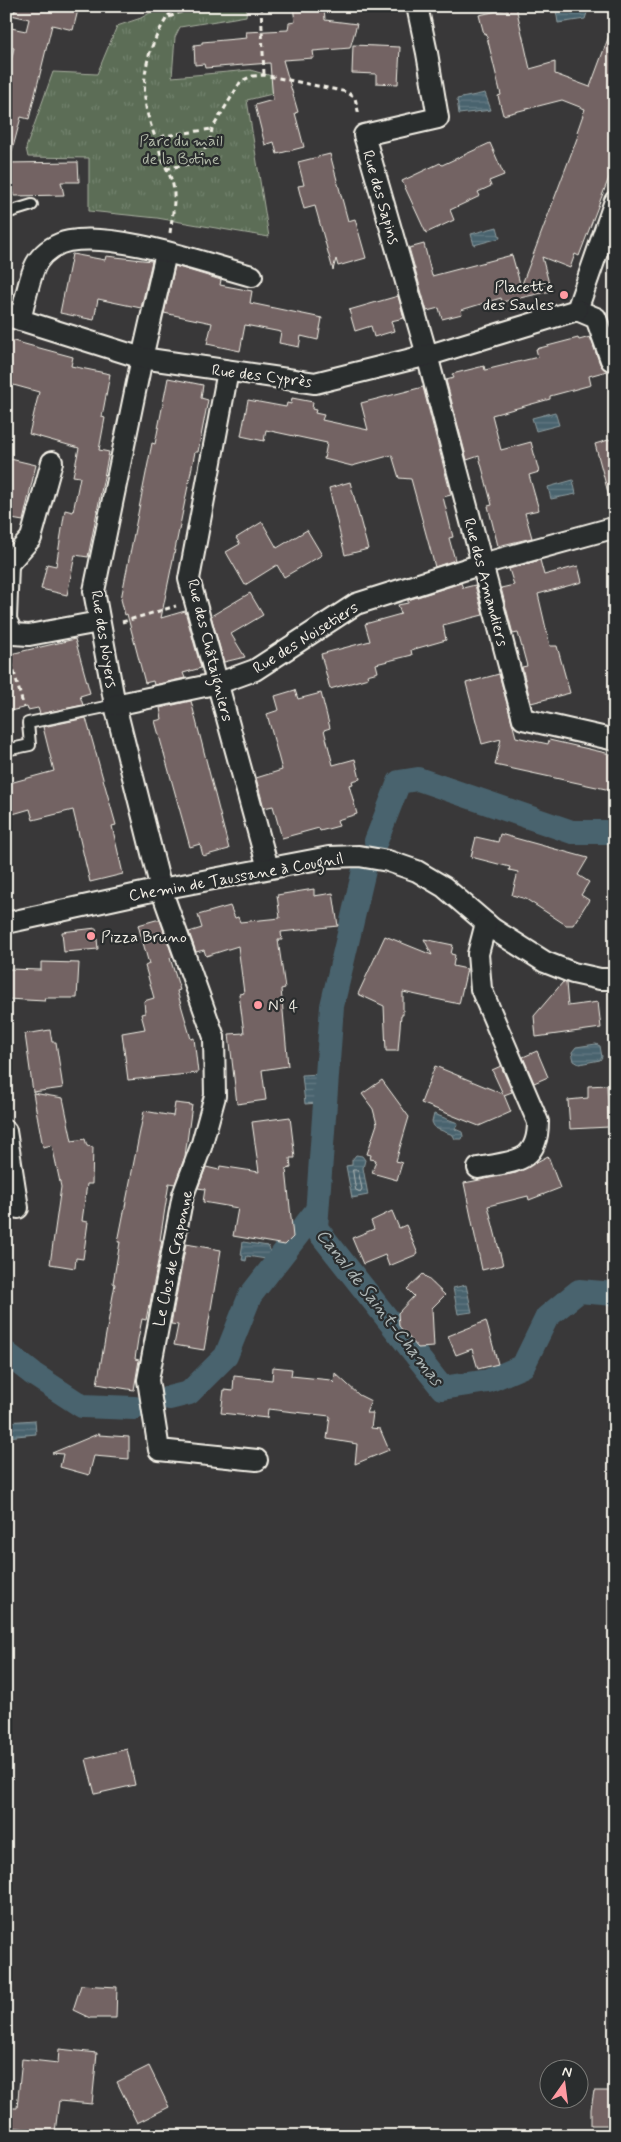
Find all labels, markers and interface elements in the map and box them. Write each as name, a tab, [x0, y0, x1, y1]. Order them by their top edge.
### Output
park label: Parc du mail de la Botine	[139, 131, 223, 170]
street label: Rue des Sapins	[357, 148, 404, 247]
place label: Placette des Saules	[483, 277, 554, 316]
marker: Placette des Saules	[558, 289, 570, 301]
street label: Rue des Cyprès	[210, 360, 313, 393]
street label: Rue des Amandiers	[458, 516, 513, 649]
street label: Rue des Châtaigniers	[181, 577, 237, 724]
street label: Rue des Noyers	[85, 589, 122, 690]
street label: Rue des Noisetiers	[249, 597, 363, 679]
street label: Chemin de Taussane à Cougnil	[127, 848, 345, 908]
place label: Pizza Bruno	[101, 927, 187, 948]
marker: Pizza Bruno	[85, 930, 97, 942]
place label: N° 4	[268, 996, 298, 1017]
marker: N° 4	[252, 999, 264, 1011]
street label: Le Clos de Craponne	[149, 1188, 198, 1328]
water label: Canal de Saint-Chamas	[310, 1224, 449, 1393]
north arrow	[538, 2060, 588, 2110]
text: N	[560, 2062, 574, 2082]

